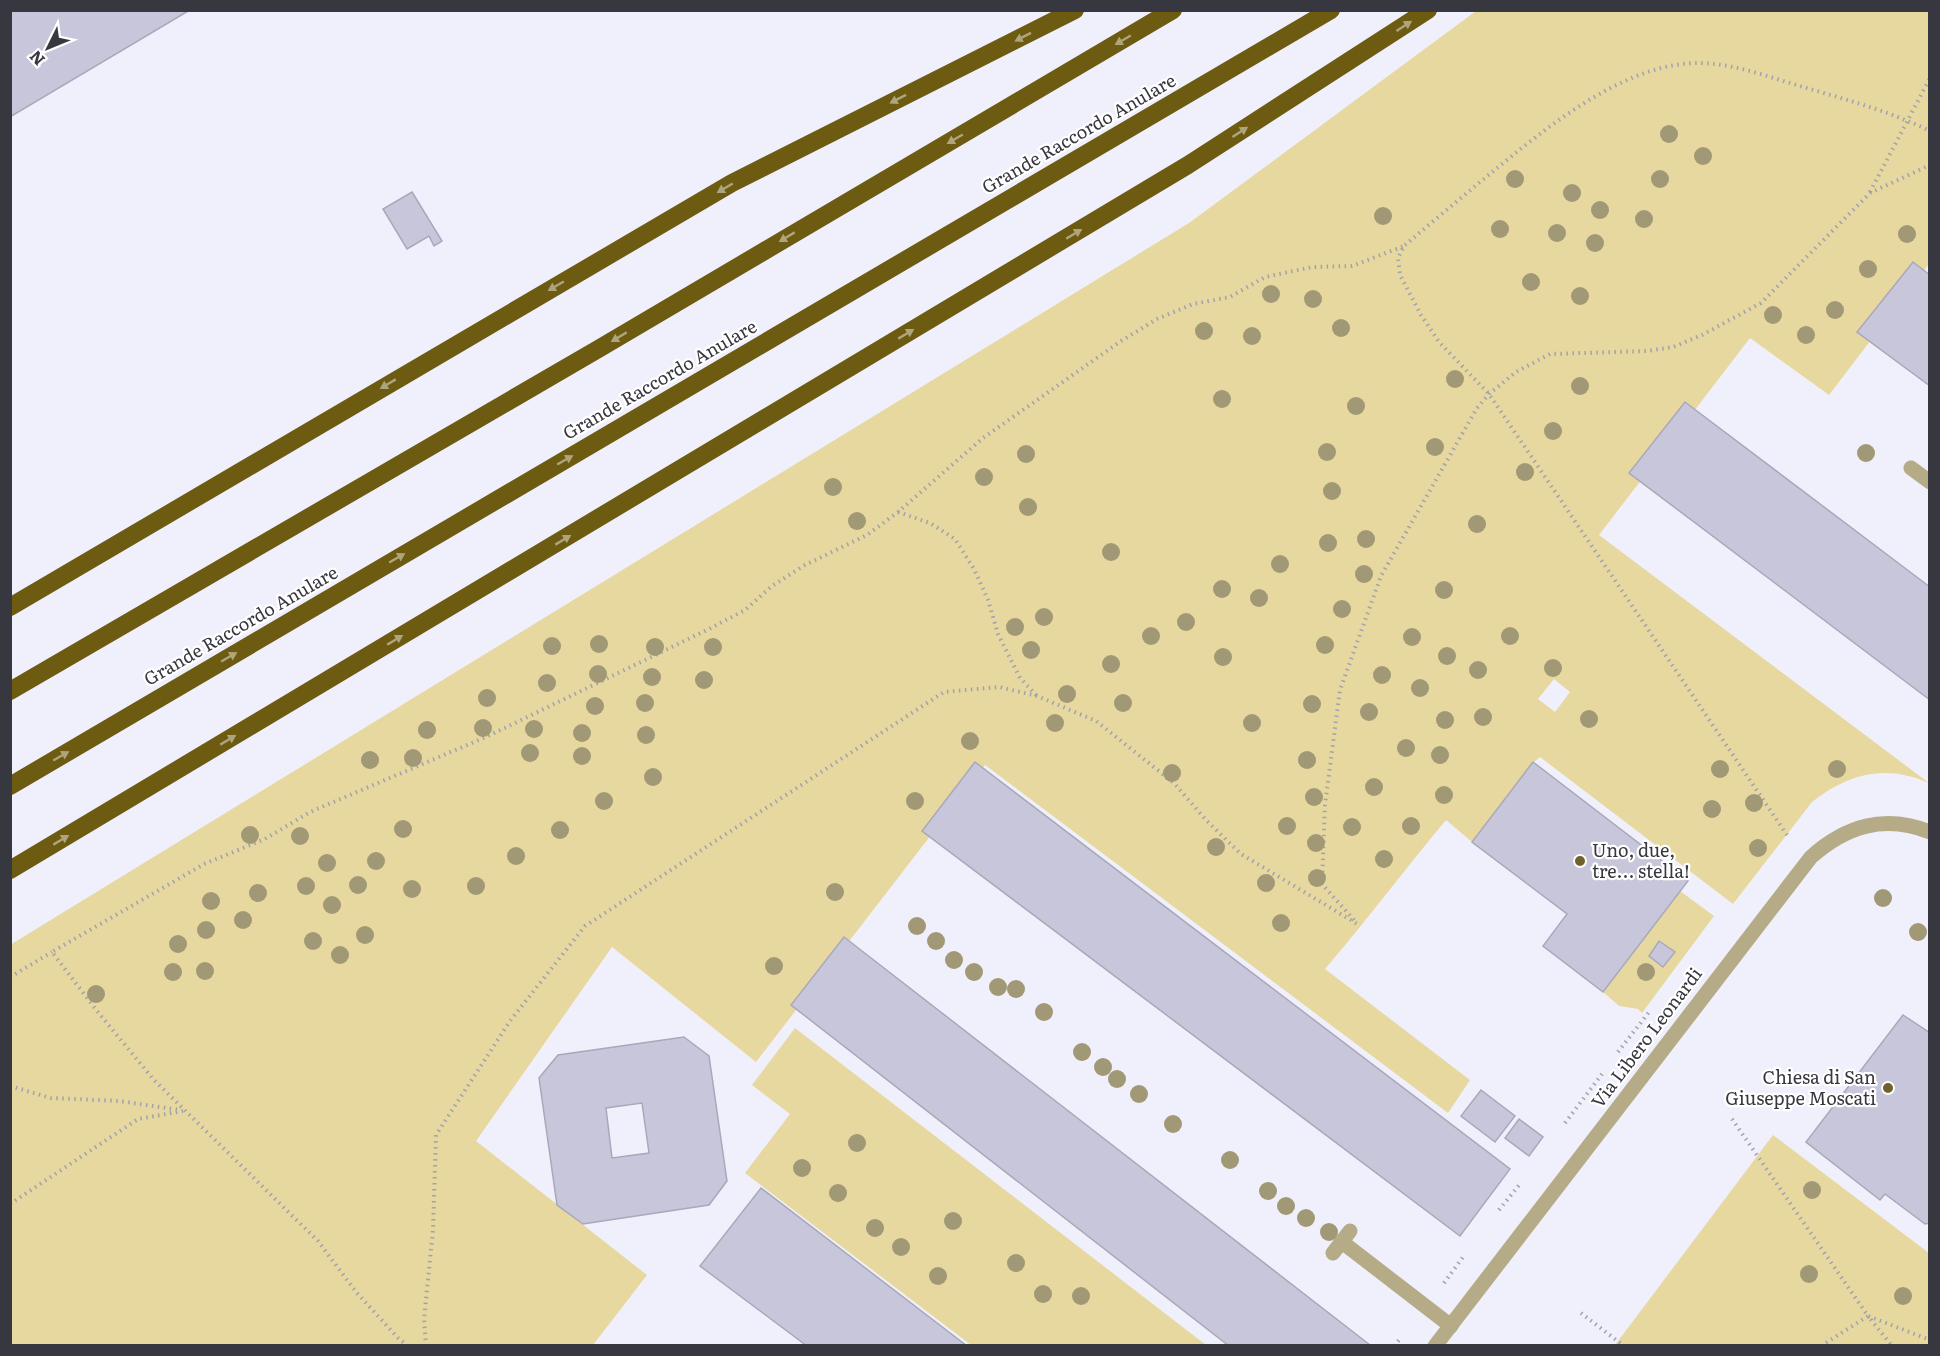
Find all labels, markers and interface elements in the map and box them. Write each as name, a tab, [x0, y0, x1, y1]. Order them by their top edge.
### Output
north arrow	[18, 18, 78, 78]
one-way arrow	[1396, 21, 1412, 32]
one-way arrow	[1014, 32, 1031, 41]
one-way arrow	[1114, 35, 1131, 45]
text: N	[23, 46, 50, 72]
street label: Grande Raccordo Anulare	[976, 66, 1180, 199]
one-way arrow	[890, 95, 907, 104]
one-way arrow	[1232, 126, 1248, 137]
one-way arrow	[947, 133, 963, 144]
one-way arrow	[716, 183, 733, 193]
one-way arrow	[1066, 228, 1082, 239]
one-way arrow	[778, 232, 795, 242]
one-way arrow	[548, 280, 564, 291]
street label: Grande Raccordo Anulare	[557, 312, 761, 445]
one-way arrow	[898, 329, 915, 339]
one-way arrow	[611, 331, 627, 342]
one-way arrow	[380, 379, 396, 390]
one-way arrow	[557, 454, 573, 465]
one-way arrow	[555, 535, 572, 545]
one-way arrow	[389, 553, 405, 564]
street label: Grande Raccordo Anulare	[138, 558, 342, 691]
one-way arrow	[387, 635, 404, 645]
one-way arrow	[221, 652, 237, 663]
one-way arrow	[220, 735, 236, 746]
one-way arrow	[53, 751, 70, 761]
one-way arrow	[53, 835, 69, 846]
place label: Uno, due, tre... stella!	[1592, 836, 1690, 884]
marker: Uno, due, tre... stella!	[1573, 854, 1587, 868]
street label: Via Libero Leonardi	[1584, 961, 1708, 1113]
place label: Chiesa di San Giuseppe Moscati	[1725, 1063, 1876, 1111]
marker: Chiesa di San Giuseppe Moscati	[1881, 1081, 1895, 1095]

